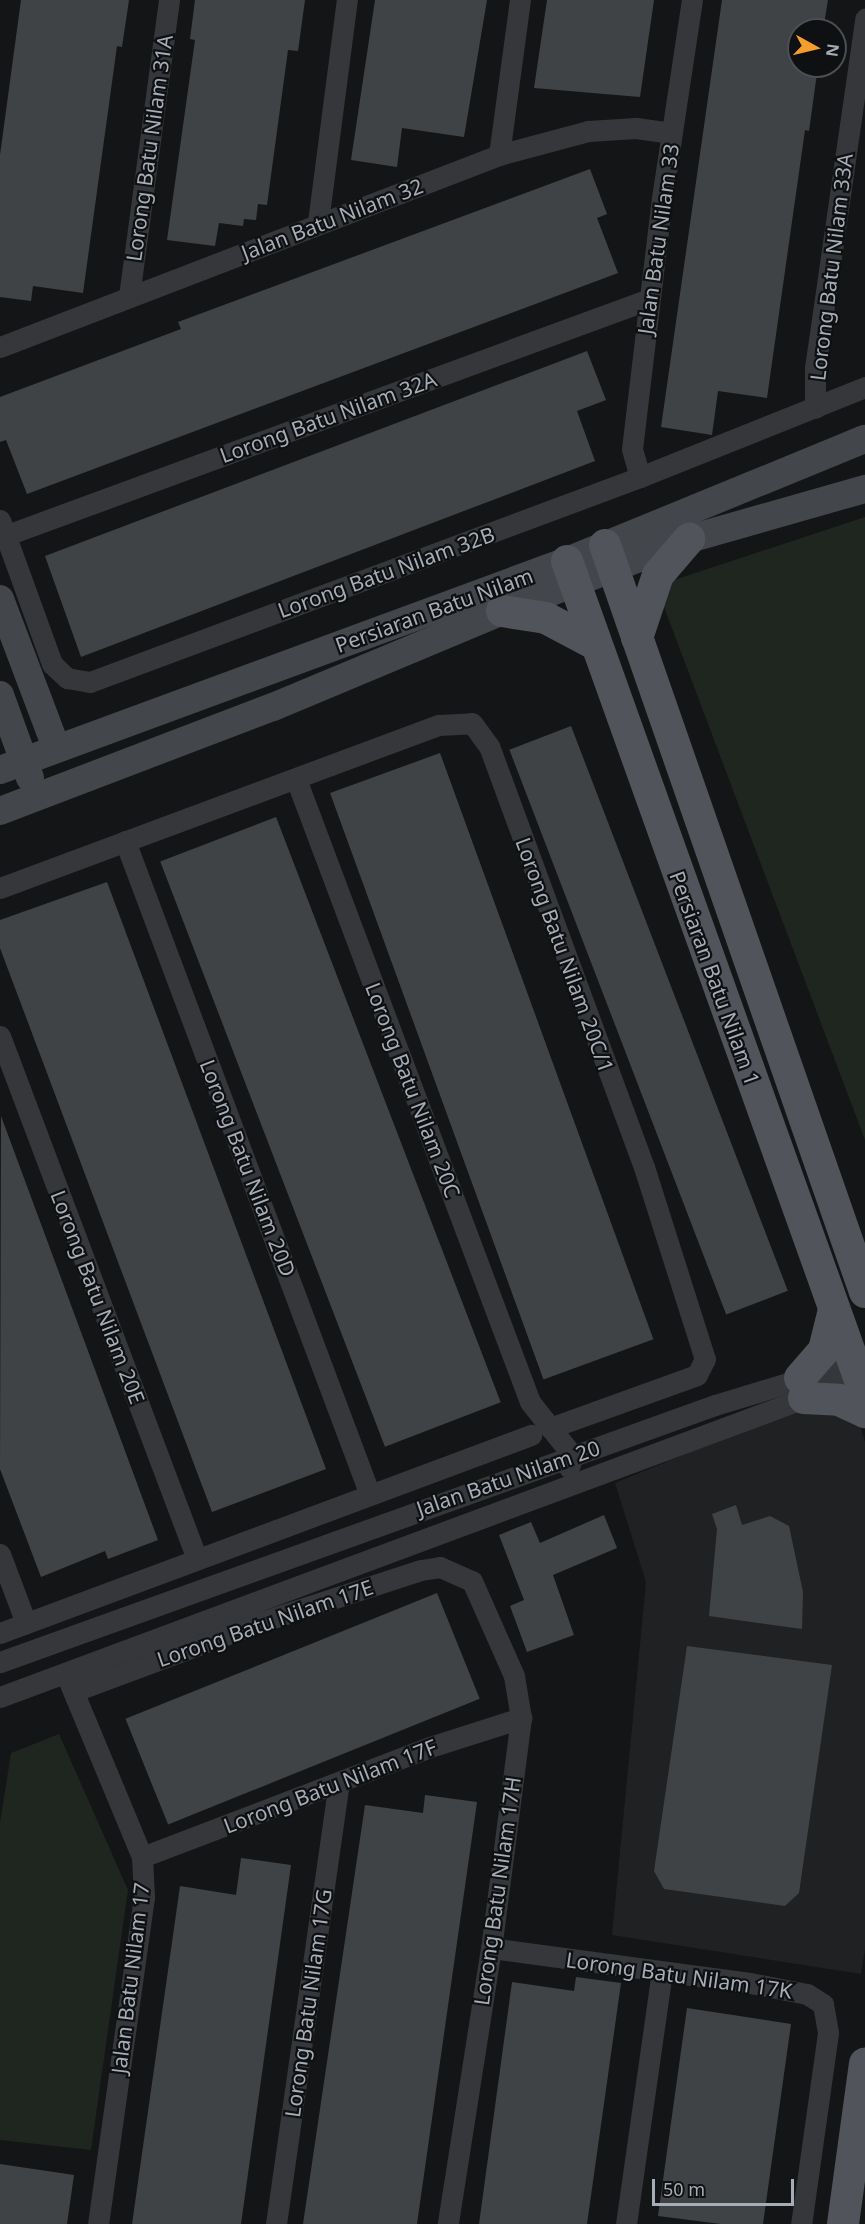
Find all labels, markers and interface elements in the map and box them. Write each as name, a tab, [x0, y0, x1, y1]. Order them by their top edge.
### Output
north arrow	[787, 18, 847, 78]
street label: Lorong Batu Nilam 31A	[121, 33, 177, 263]
text: N	[821, 42, 845, 58]
street label: Jalan Batu Nilam 33	[632, 142, 684, 336]
street label: Lorong Batu Nilam 33A	[805, 152, 857, 382]
street label: Jalan Batu Nilam 32	[238, 173, 426, 265]
street label: Lorong Batu Nilam 32A	[216, 366, 440, 468]
street label: Lorong Batu Nilam 32B	[274, 521, 498, 623]
street label: Persiaran Batu Nilam	[332, 562, 536, 658]
street label: Lorong Batu Nilam 20C/1	[511, 834, 619, 1076]
street label: Persiaran Batu Nilam 1	[664, 867, 766, 1089]
street label: Lorong Batu Nilam 20C	[360, 979, 466, 1201]
street label: Lorong Batu Nilam 20D	[195, 1056, 301, 1280]
street label: Lorong Batu Nilam 20E	[46, 1187, 150, 1407]
street label: Jalan Batu Nilam 20	[413, 1435, 603, 1521]
street label: Lorong Batu Nilam 17E	[154, 1574, 376, 1672]
street label: Lorong Batu Nilam 17F	[220, 1734, 440, 1838]
street label: Lorong Batu Nilam 17H	[468, 1775, 526, 2007]
street label: Jalan Batu Nilam 17	[106, 1881, 154, 2075]
street label: Lorong Batu Nilam 17G	[279, 1887, 337, 2119]
street label: Lorong Batu Nilam 17K	[564, 1947, 794, 2003]
scale bar	[655, 2167, 798, 2205]
text: 50 m	[663, 2177, 705, 2201]

